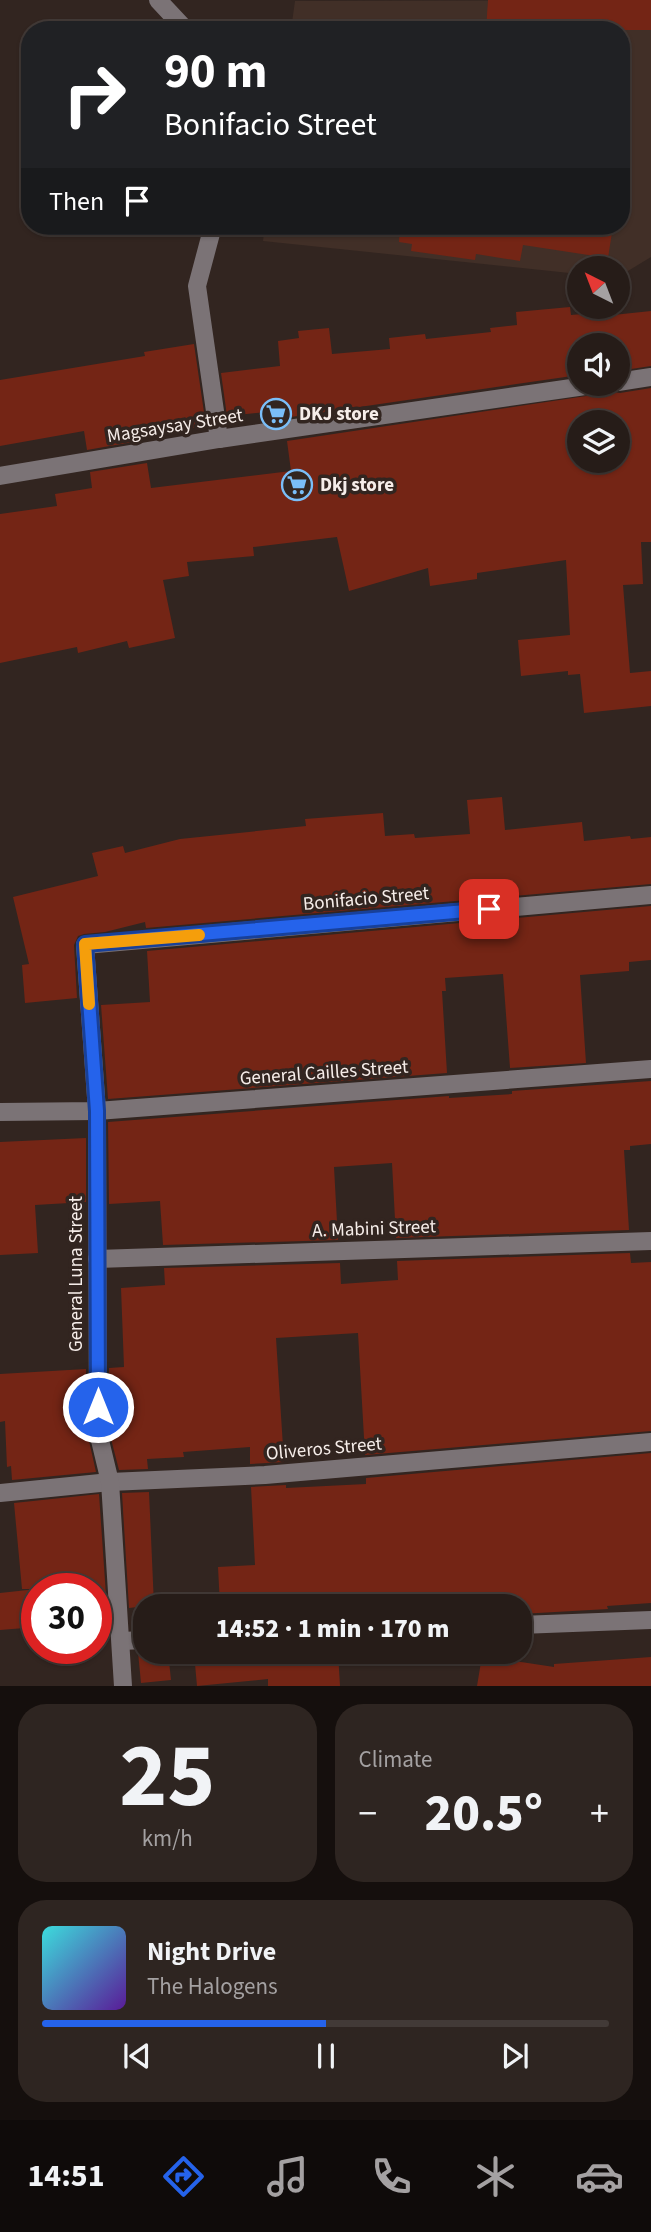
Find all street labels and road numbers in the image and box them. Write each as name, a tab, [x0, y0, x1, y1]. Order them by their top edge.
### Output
street label: Magsaysay Street	[105, 402, 245, 450]
street label: Bonifacio Street	[302, 880, 431, 918]
street label: General Cailles Street	[239, 1054, 410, 1092]
street label: General Luna Street	[63, 1195, 90, 1352]
street label: A. Mabini Street	[312, 1213, 437, 1245]
street label: Oliveros Street	[265, 1430, 384, 1468]

